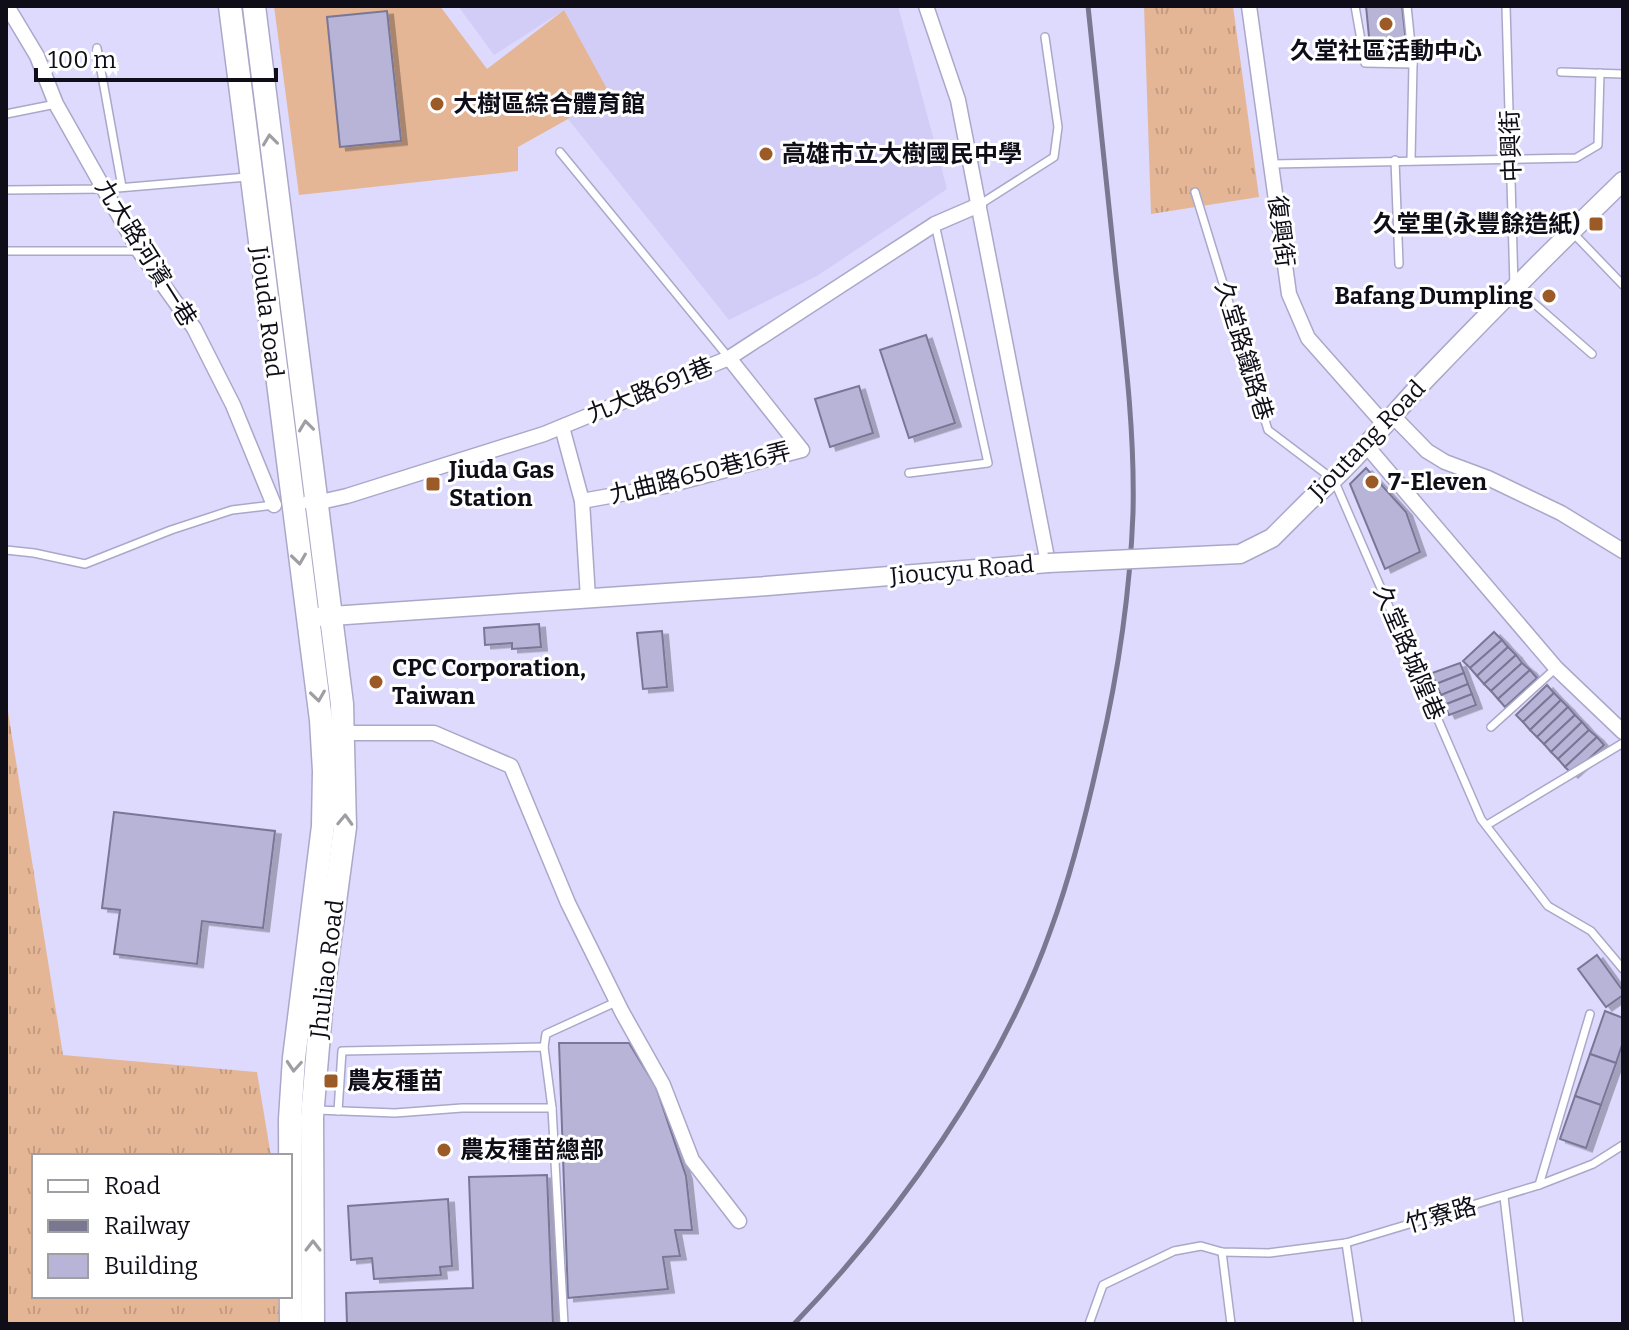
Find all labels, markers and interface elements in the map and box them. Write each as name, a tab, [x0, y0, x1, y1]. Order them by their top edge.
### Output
marker: 久堂社區活動中心	[1377, 15, 1395, 33]
scale bar	[36, 32, 276, 82]
place label: 久堂社區活動中心	[1290, 37, 1482, 65]
text: 100 m	[48, 46, 116, 74]
place label: 大樹區綜合體育館	[453, 90, 645, 118]
marker: 大樹區綜合體育館	[428, 95, 446, 113]
street label: 中興街	[1496, 110, 1526, 182]
one-way arrow	[262, 133, 279, 146]
place label: 高雄市立大樹國民中學	[782, 140, 1022, 168]
marker: 高雄市立大樹國民中學	[757, 145, 775, 163]
street label: 九大路河濱一巷	[90, 174, 202, 332]
street label: 復興街	[1263, 194, 1299, 268]
place label: 久堂里(永豐餘造紙)	[1373, 210, 1580, 238]
marker: 久堂里(永豐餘造紙)	[1587, 215, 1605, 233]
street label: Jiouda Road	[245, 244, 289, 379]
street label: 久堂路鐵路巷	[1210, 278, 1278, 424]
place label: Bafang Dumpling	[1335, 282, 1533, 310]
marker: Bafang Dumpling	[1540, 287, 1558, 305]
street label: 九大路691巷	[583, 352, 717, 428]
street label: Jioutang Road	[1302, 374, 1431, 506]
one-way arrow	[298, 419, 315, 433]
street label: 九曲路650巷16弄	[607, 437, 793, 509]
place label: Jiuda Gas Station	[447, 456, 555, 512]
place label: 7-Eleven	[1388, 468, 1487, 496]
marker: 7-Eleven	[1363, 473, 1381, 491]
marker: Jiuda Gas Station	[424, 475, 442, 493]
street label: Jioucyu Road	[888, 550, 1035, 590]
one-way arrow	[290, 553, 307, 566]
street label: 久堂路城隍巷	[1368, 581, 1450, 725]
place label: CPC Corporation, Taiwan	[392, 654, 586, 710]
marker: CPC Corporation, Taiwan	[367, 673, 385, 691]
one-way arrow	[309, 689, 326, 703]
one-way arrow	[336, 813, 353, 826]
street label: Jhuliao Road	[304, 898, 349, 1041]
one-way arrow	[286, 1060, 303, 1073]
place label: 農友種苗	[347, 1067, 443, 1095]
marker: 農友種苗	[322, 1072, 340, 1090]
place label: 農友種苗總部	[460, 1136, 604, 1164]
marker: 農友種苗總部	[435, 1141, 453, 1159]
legend	[32, 1154, 292, 1298]
text: Road	[104, 1172, 160, 1200]
street label: 竹寮路	[1403, 1192, 1479, 1238]
text: Railway	[104, 1212, 190, 1240]
one-way arrow	[304, 1239, 322, 1252]
text: Building	[104, 1252, 198, 1280]

